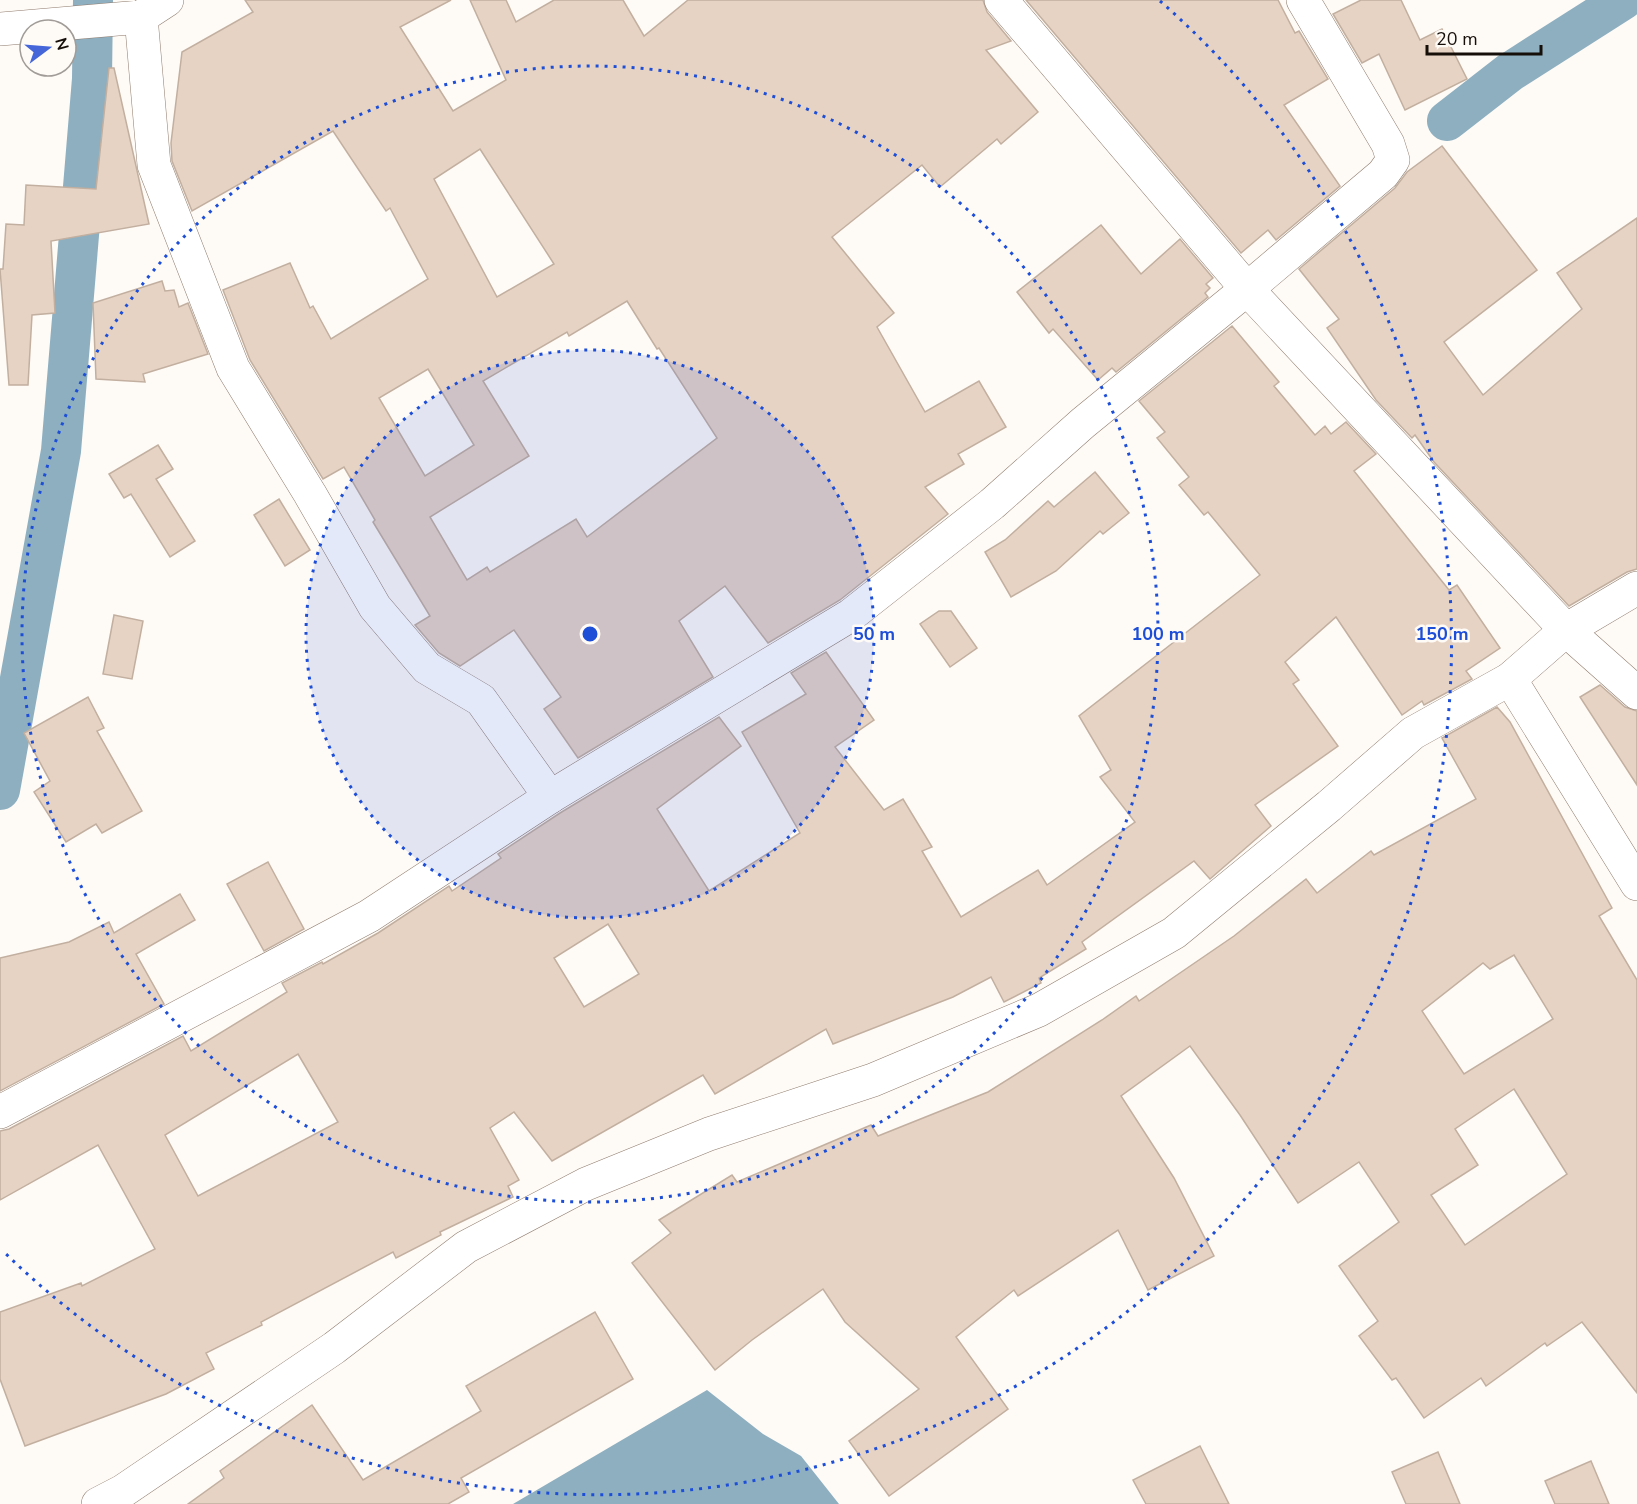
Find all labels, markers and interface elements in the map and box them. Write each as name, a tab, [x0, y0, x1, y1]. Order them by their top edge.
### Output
north arrow	[18, 18, 78, 78]
scale bar	[1427, 18, 1541, 56]
text: 20 m	[1436, 27, 1478, 51]
text: N	[49, 35, 74, 53]
text: 50 m	[853, 622, 895, 646]
text: 100 m	[1131, 622, 1185, 646]
text: 150 m	[1415, 622, 1469, 646]
centre of rings	[580, 624, 600, 644]

